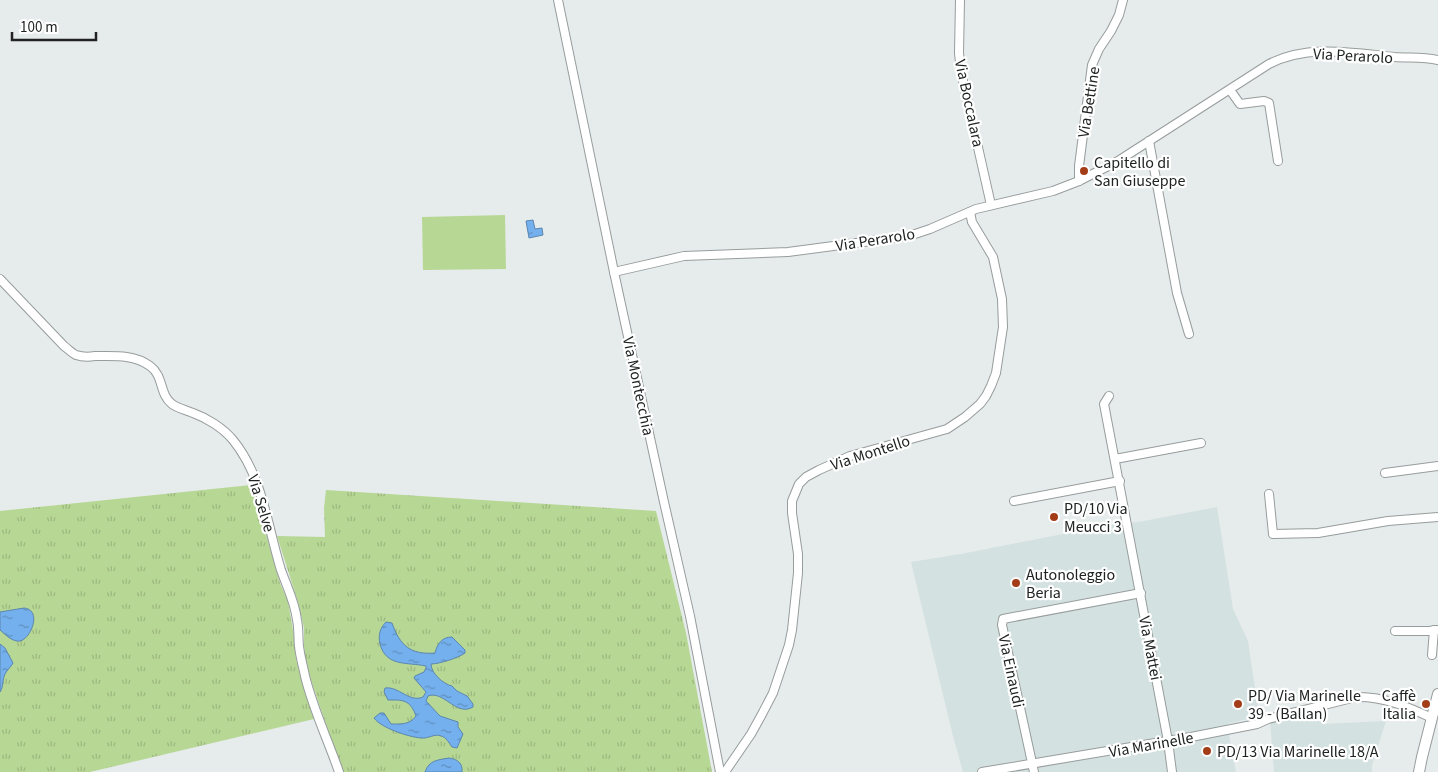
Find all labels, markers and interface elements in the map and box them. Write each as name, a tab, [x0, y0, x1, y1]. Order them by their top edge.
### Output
scale bar	[12, 10, 96, 42]
text: 100 m	[20, 17, 58, 38]
street label: Via Perarolo	[1312, 43, 1394, 69]
street label: Via Boccalara	[949, 57, 989, 149]
street label: Via Bettine	[1073, 65, 1105, 139]
place label: Capitello di San Giuseppe	[1094, 152, 1185, 192]
marker: Capitello di San Giuseppe	[1078, 165, 1090, 177]
street label: Via Perarolo	[834, 223, 916, 257]
street label: Via Montecchia	[617, 335, 659, 438]
street label: Via Montello	[828, 430, 913, 476]
street label: Via Selve	[242, 472, 280, 535]
place label: PD/10 Via Meucci 3	[1064, 498, 1128, 538]
marker: PD/10 Via Meucci 3	[1048, 511, 1060, 523]
place label: Autonoleggio Beria	[1026, 564, 1115, 604]
marker: Autonoleggio Beria	[1010, 577, 1022, 589]
street label: Via Mattei	[1133, 614, 1167, 682]
street label: Via Einaudi	[993, 633, 1029, 710]
place label: PD/ Via Marinelle 39 - (Ballan)	[1248, 685, 1361, 725]
place label: Caffè Italia	[1382, 685, 1416, 725]
marker: PD/ Via Marinelle 39 - (Ballan)	[1232, 698, 1244, 710]
marker: Caffè Italia	[1420, 698, 1432, 710]
street label: Via Marinelle	[1107, 727, 1195, 763]
place label: PD/13 Via Marinelle 18/A	[1217, 741, 1379, 763]
marker: PD/13 Via Marinelle 18/A	[1201, 745, 1213, 757]

